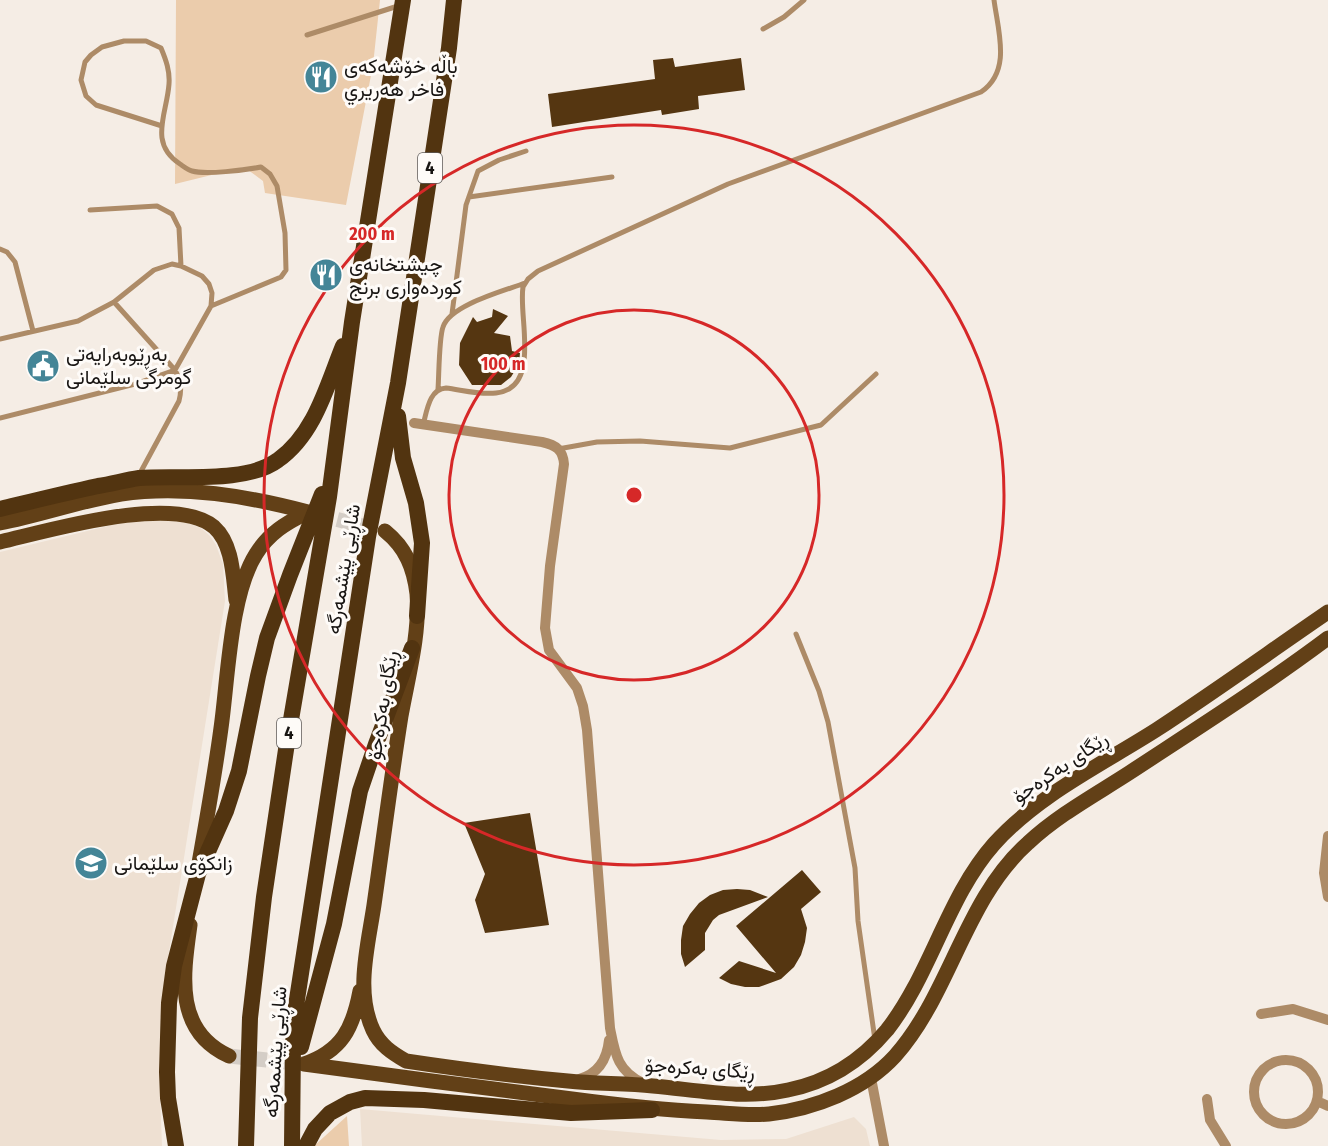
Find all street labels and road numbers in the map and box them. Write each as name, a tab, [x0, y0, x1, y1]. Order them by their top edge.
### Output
road number: 4	[418, 153, 442, 183]
street label: شاڕێی پێشمەرگە	[321, 502, 369, 637]
street label: ڕێگای بەکرەجۆ	[362, 649, 406, 762]
road number: 4	[277, 718, 301, 748]
street label: ڕێگای بەکرەجۆ	[1008, 726, 1115, 811]
street label: شاڕێی پێشمەرگە	[258, 986, 296, 1119]
street label: ڕێگای بەکرەجۆ	[644, 1052, 756, 1088]

